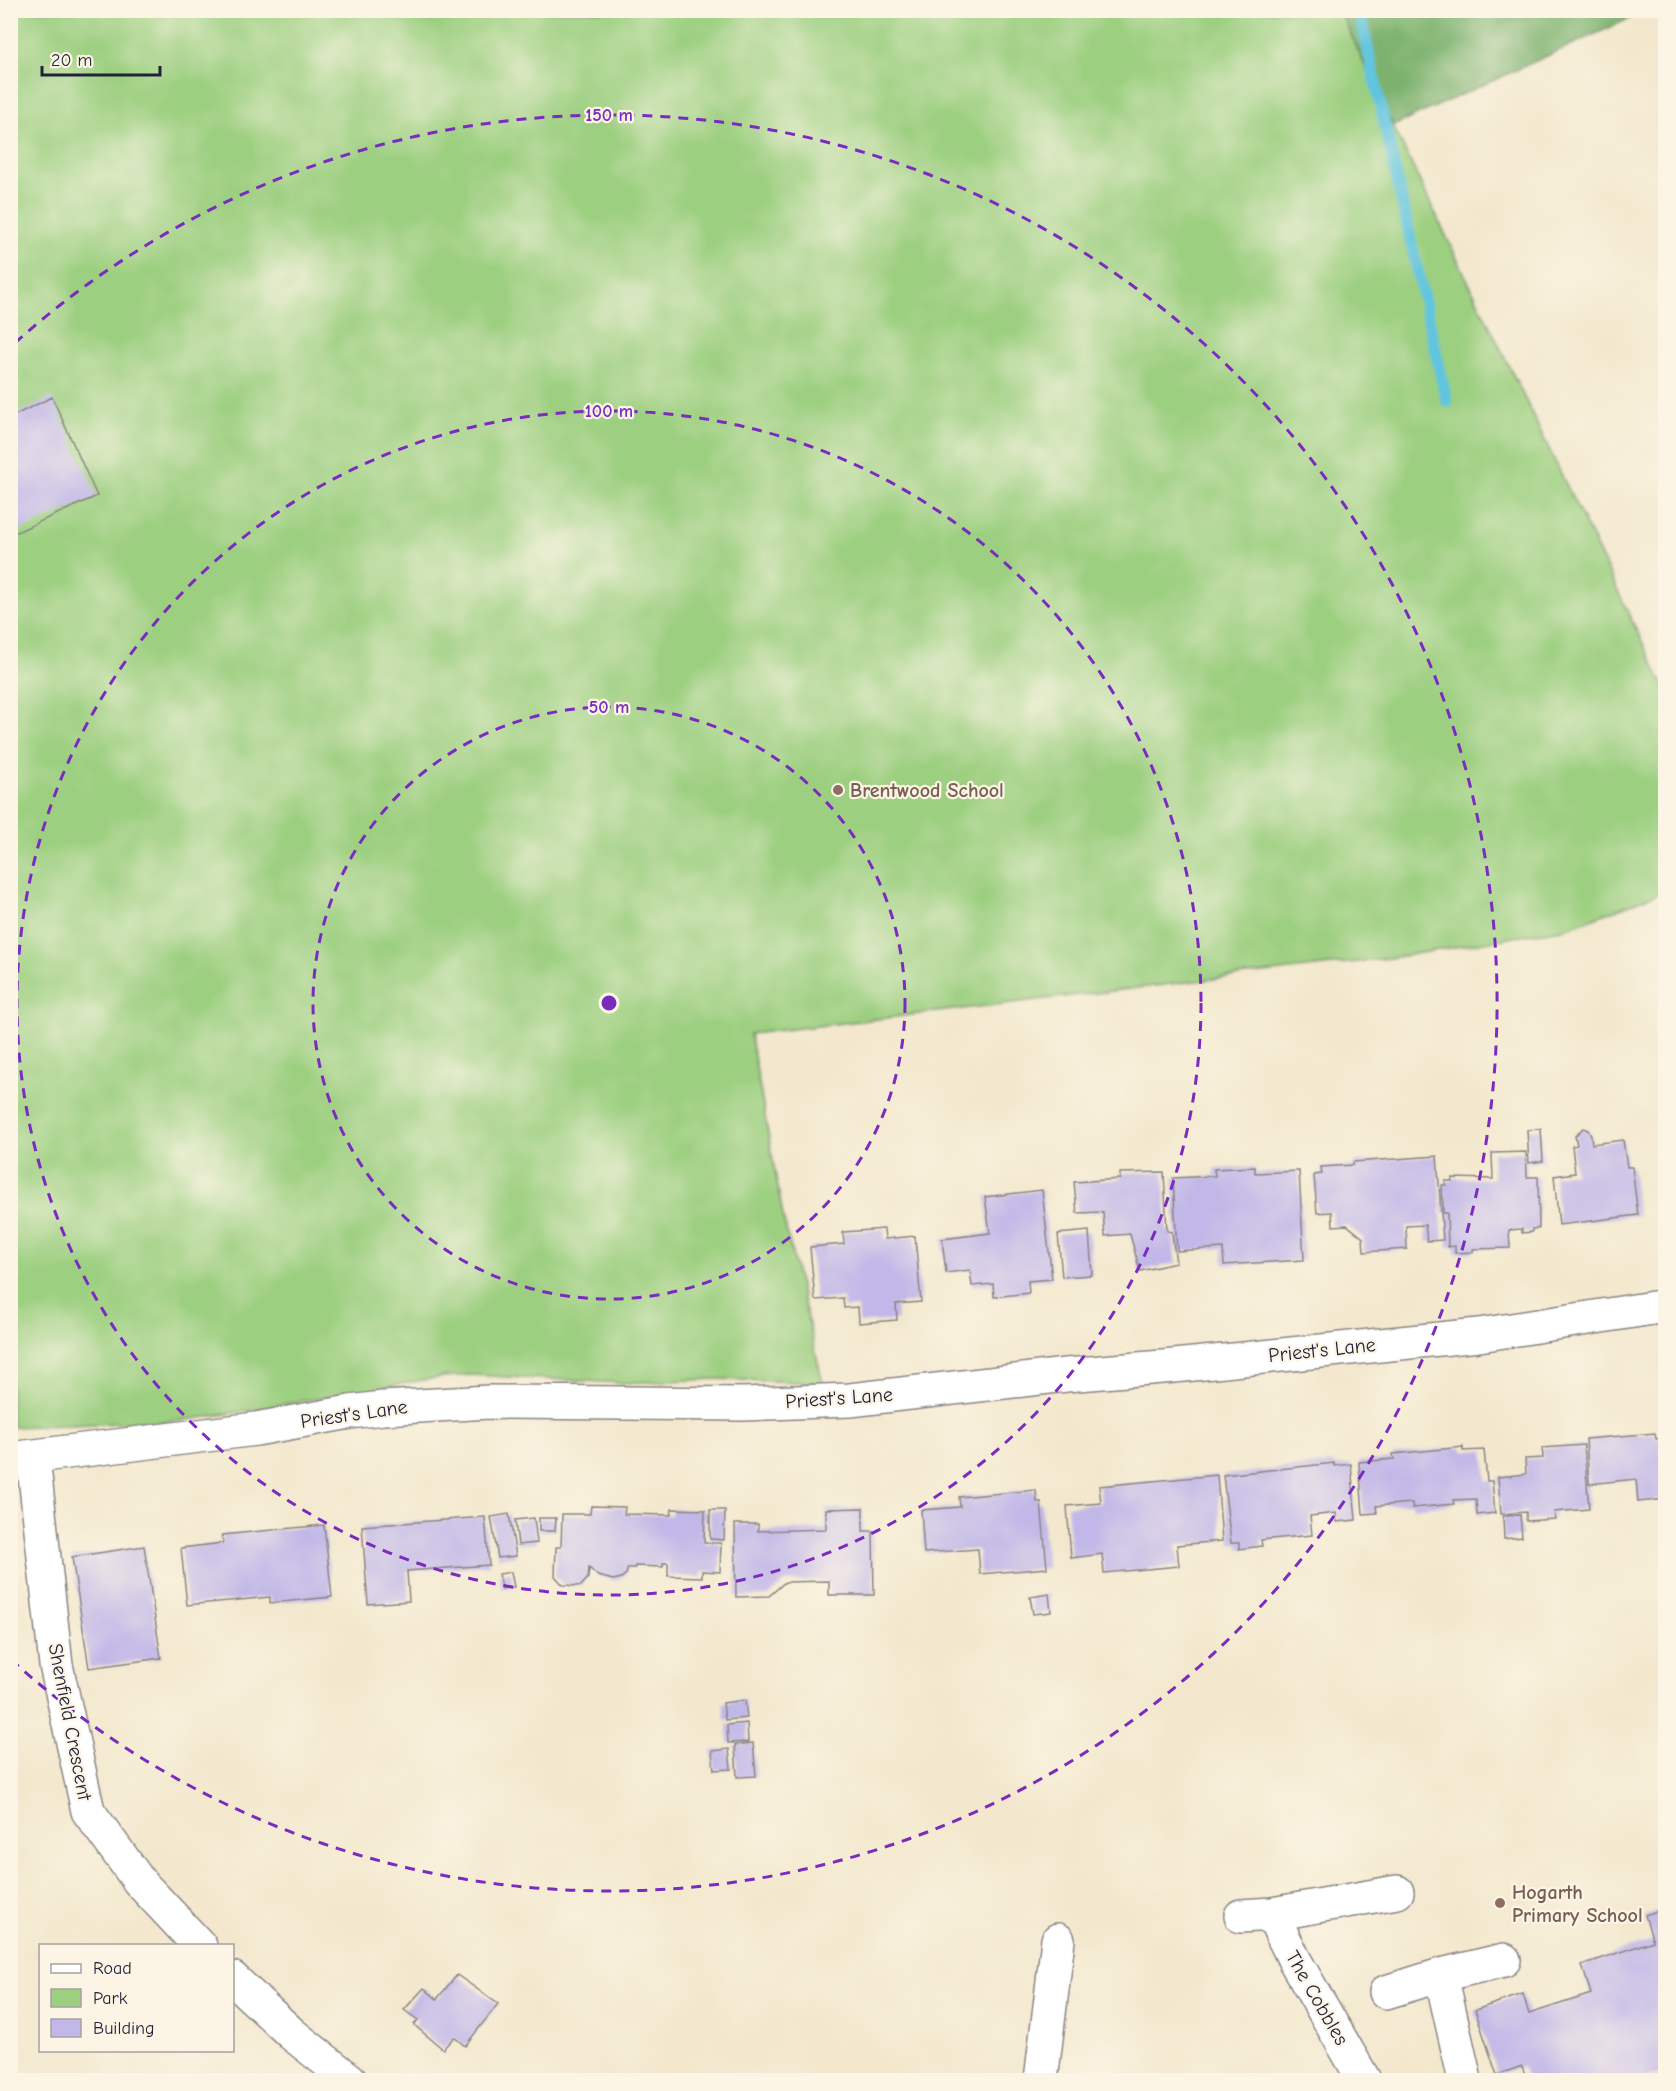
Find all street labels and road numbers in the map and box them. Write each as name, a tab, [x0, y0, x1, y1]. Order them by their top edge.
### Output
street label: Priest's Lane	[1267, 1333, 1377, 1367]
street label: Priest's Lane	[784, 1383, 894, 1413]
street label: Priest's Lane	[299, 1395, 409, 1433]
street label: Shenfield Crescent	[44, 1642, 97, 1804]
street label: The Cobbles	[1281, 1947, 1353, 2049]

